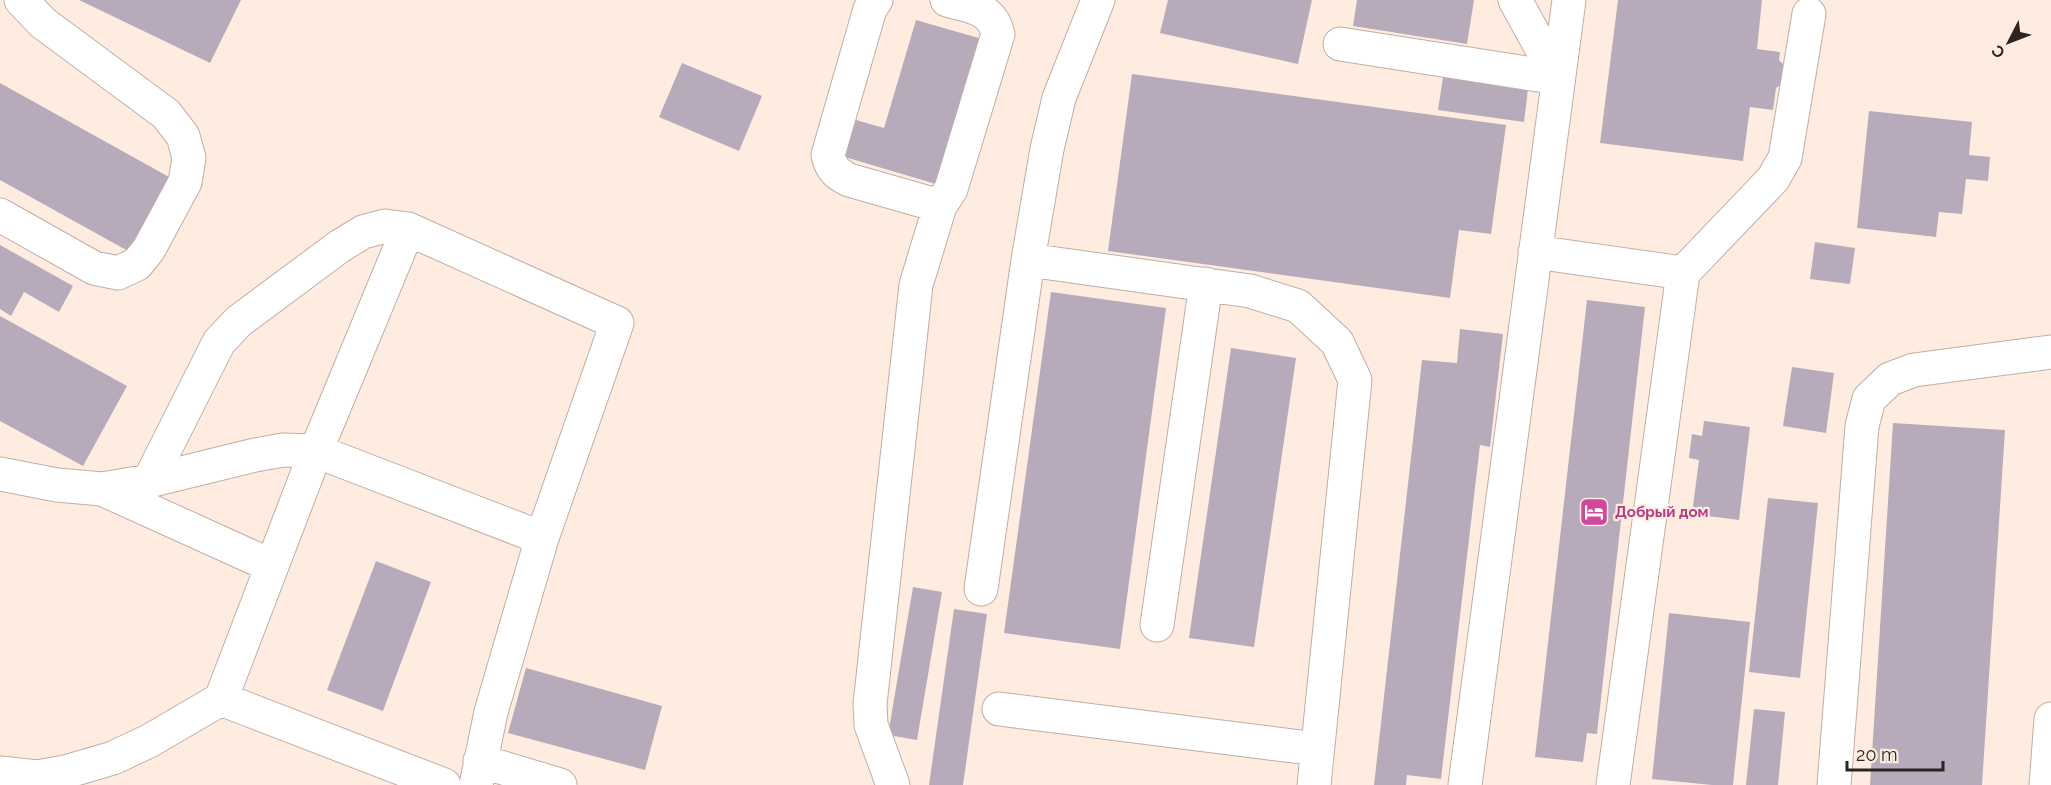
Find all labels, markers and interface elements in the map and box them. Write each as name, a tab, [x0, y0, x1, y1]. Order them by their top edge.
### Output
north arrow	[1979, 12, 2039, 72]
text: С	[1987, 41, 2009, 62]
hotel icon: Добрый дом	[1578, 496, 1610, 528]
place label: Добрый дом	[1615, 503, 1709, 521]
scale bar	[1847, 734, 1943, 772]
text: 20 m	[1856, 744, 1898, 765]

